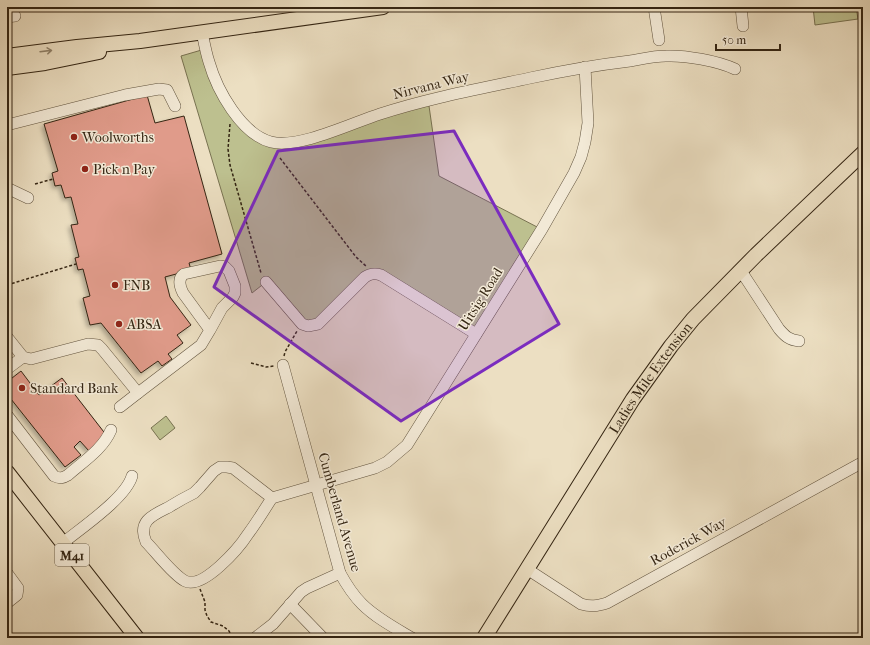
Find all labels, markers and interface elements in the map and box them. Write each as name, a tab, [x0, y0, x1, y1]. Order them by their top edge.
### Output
scale bar	[716, 26, 780, 52]
text: 50 m	[722, 33, 746, 47]
one-way arrow	[39, 47, 52, 55]
street label: Nirvana Way	[391, 68, 472, 103]
place label: Woolworths	[81, 129, 154, 146]
marker: Woolworths	[69, 132, 79, 142]
place label: Pick n Pay	[93, 161, 156, 178]
marker: Pick n Pay	[80, 164, 90, 174]
street label: Uitsig Road	[454, 264, 507, 334]
place label: FNB	[123, 277, 150, 294]
marker: FNB	[110, 280, 120, 290]
place label: ABSA	[126, 316, 162, 333]
marker: ABSA	[114, 319, 124, 329]
street label: Ladies Mile Extension	[606, 319, 696, 437]
place label: Standard Bank	[30, 380, 119, 397]
marker: Standard Bank	[17, 383, 27, 393]
street label: Cumberland Avenue	[314, 451, 365, 574]
street label: Roderick Way	[647, 513, 730, 569]
road number: M41	[55, 544, 89, 566]

